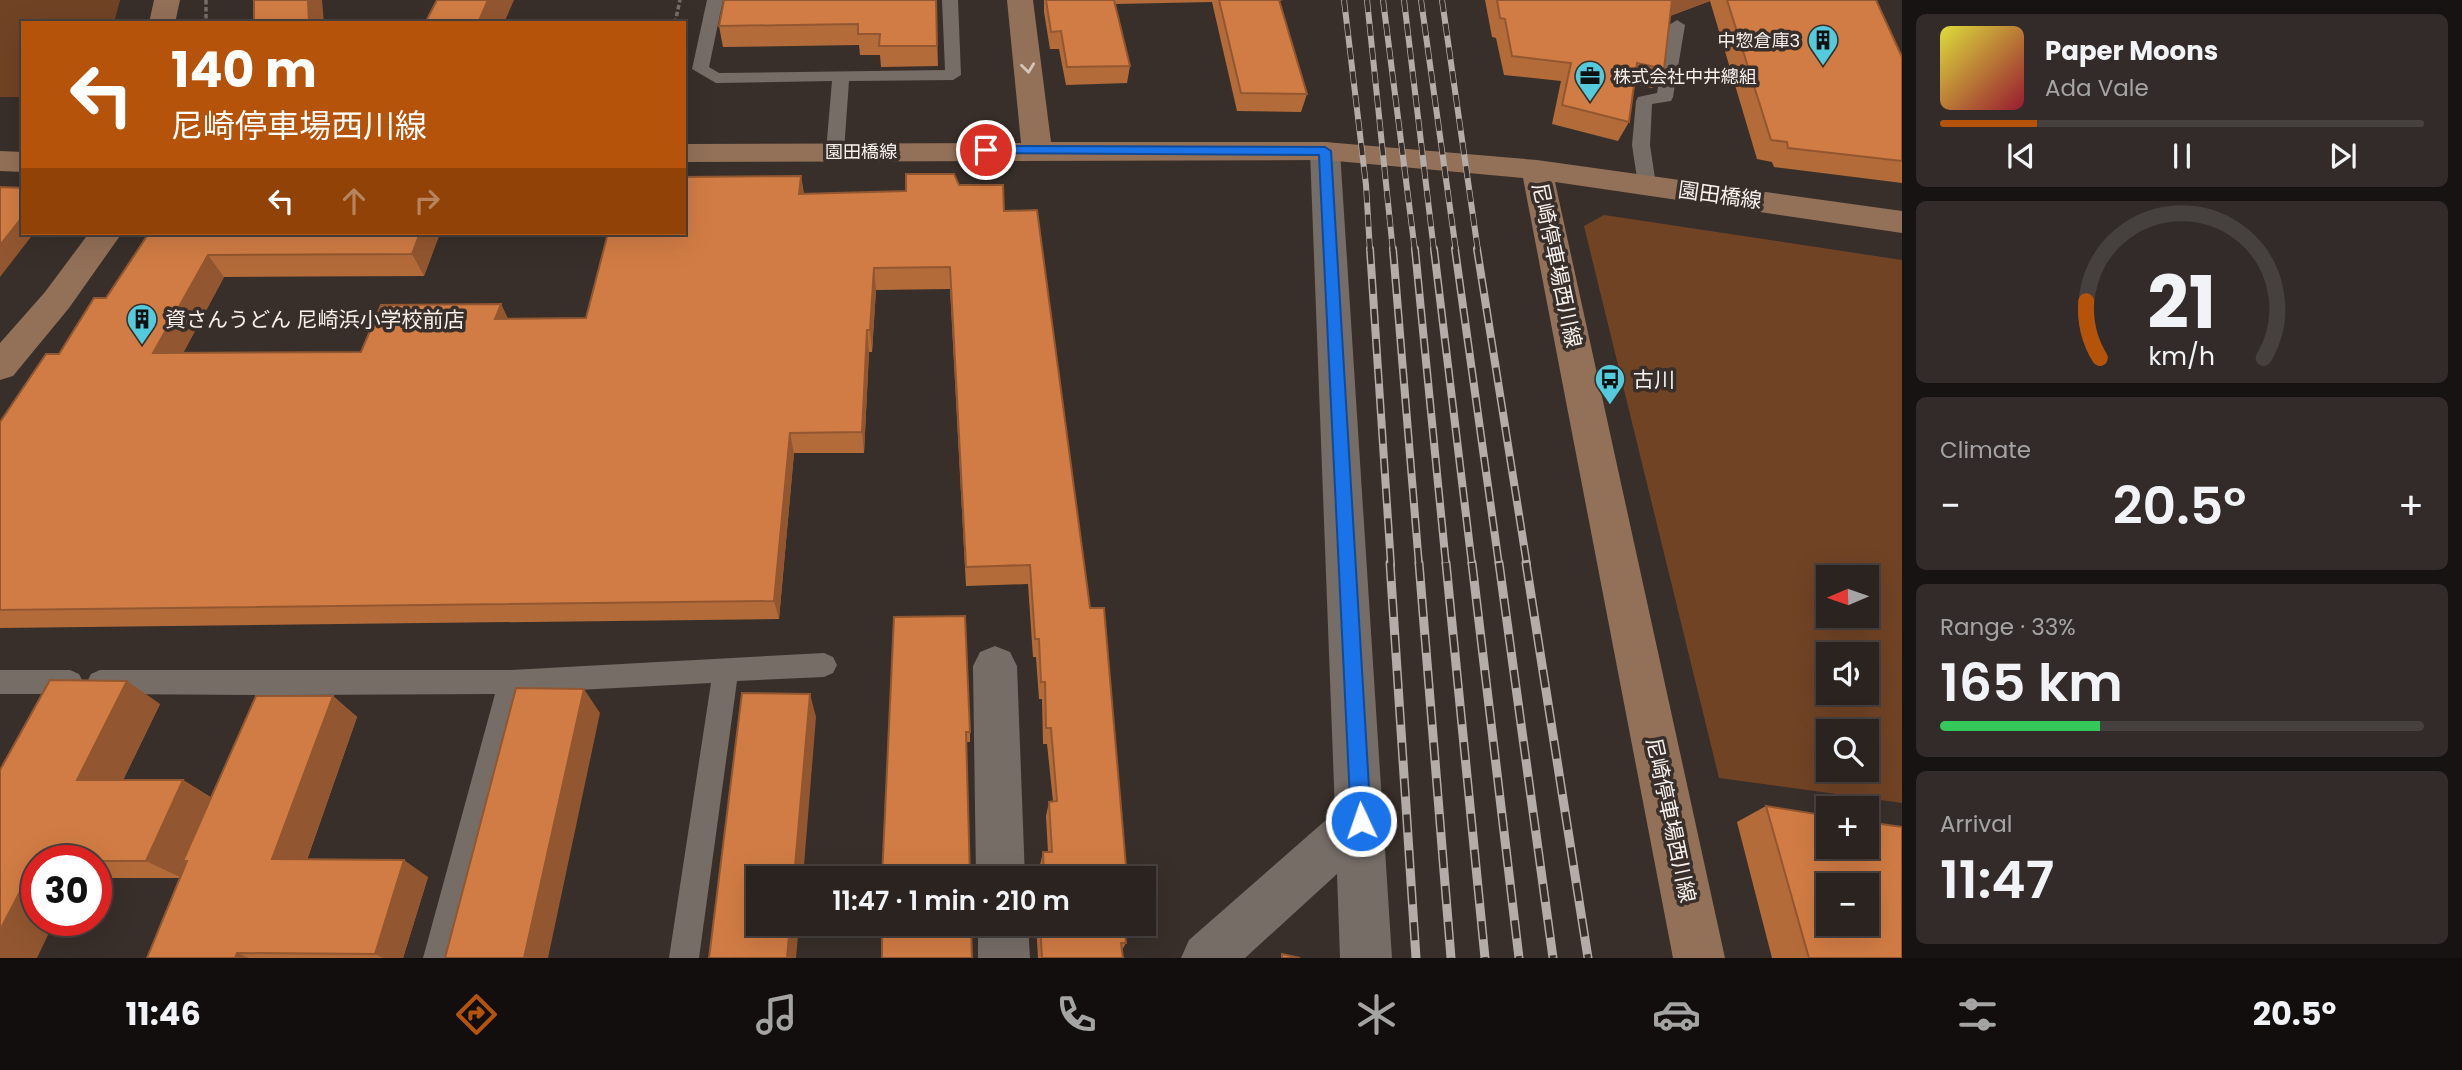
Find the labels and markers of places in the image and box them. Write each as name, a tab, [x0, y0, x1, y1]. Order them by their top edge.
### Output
building icon: 中惣倉庫3	[1806, 23, 1840, 67]
place label: 中惣倉庫3	[1717, 28, 1800, 53]
office icon: 株式会社中井總組	[1573, 59, 1607, 103]
place label: 株式会社中井總組	[1613, 64, 1757, 89]
pin	[956, 120, 1016, 180]
building icon: 資さんうどん 尼崎浜小学校前店	[125, 302, 159, 346]
place label: 資さんうどん 尼崎浜小学校前店	[165, 305, 465, 334]
bus stop icon: 古川	[1593, 362, 1627, 406]
place label: 古川	[1633, 365, 1675, 394]

